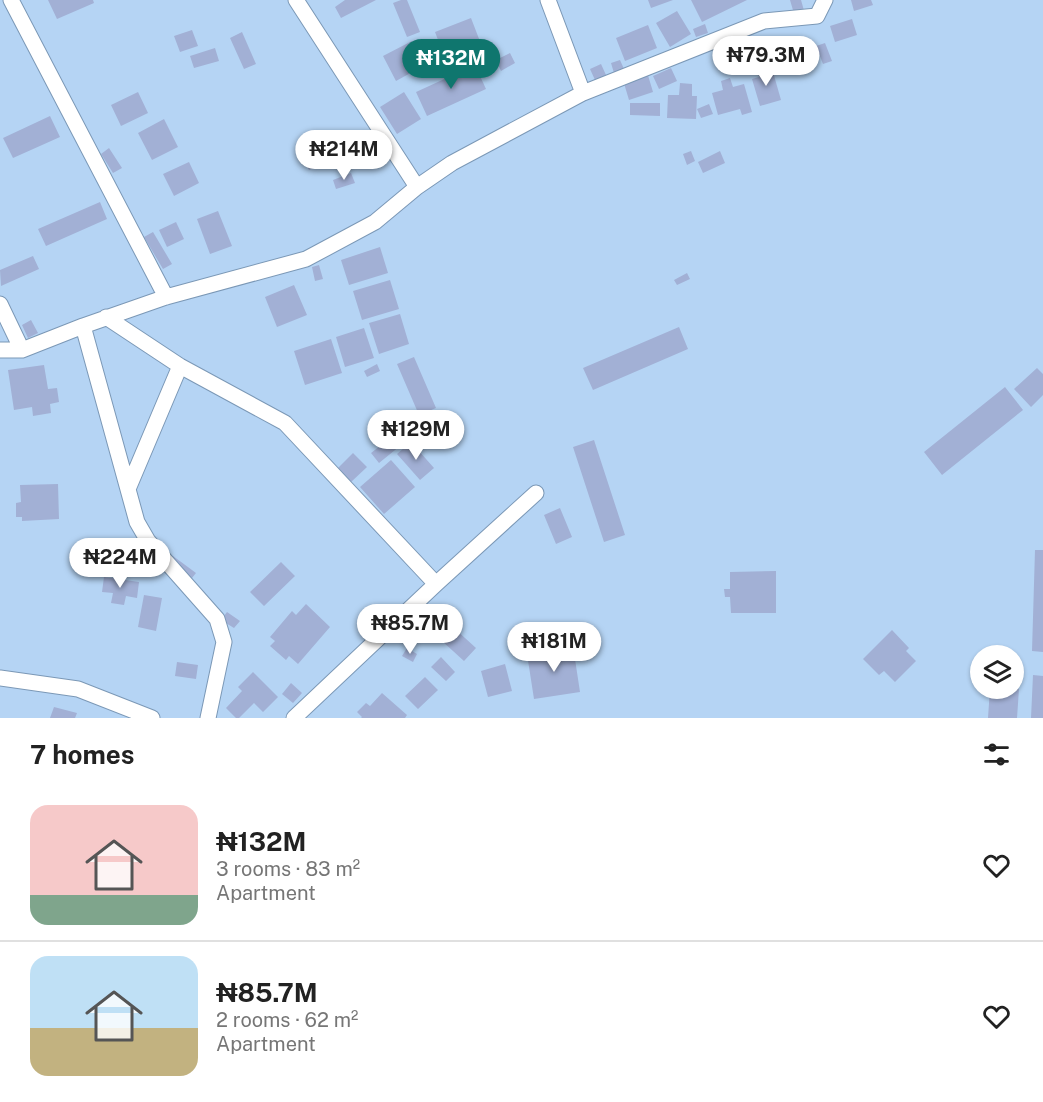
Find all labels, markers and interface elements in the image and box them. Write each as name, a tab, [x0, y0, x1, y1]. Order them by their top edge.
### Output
pin: ₦79.3M	[717, 36, 815, 87]
pin: ₦132M	[409, 39, 493, 90]
text: ₦79.3M	[726, 43, 806, 67]
text: ₦132M	[416, 46, 486, 70]
pin: ₦214M	[302, 130, 386, 181]
text: ₦214M	[309, 137, 379, 161]
pin: ₦129M	[374, 410, 458, 461]
text: ₦129M	[381, 417, 451, 441]
pin: ₦224M	[78, 538, 162, 589]
text: ₦224M	[83, 545, 157, 569]
pin: ₦85.7M	[361, 604, 459, 655]
text: ₦85.7M	[371, 611, 449, 635]
pin: ₦181M	[512, 622, 596, 673]
text: ₦181M	[521, 629, 587, 653]
map controls	[970, 645, 1024, 699]
button: layers	[970, 645, 1024, 699]
icon: filters	[980, 738, 1013, 771]
text: 7 homes	[30, 739, 134, 770]
text: ₦132M	[216, 826, 306, 857]
icon: home	[78, 829, 150, 901]
icon: heart	[980, 849, 1013, 882]
text: 3 rooms · 83 m²	[216, 857, 360, 881]
text: Apartment	[216, 881, 316, 905]
text: ₦85.7M	[216, 977, 318, 1008]
icon: home	[78, 980, 150, 1052]
icon: heart	[980, 1000, 1013, 1033]
text: 2 rooms · 62 m²	[216, 1008, 358, 1032]
text: Apartment	[216, 1032, 316, 1056]

